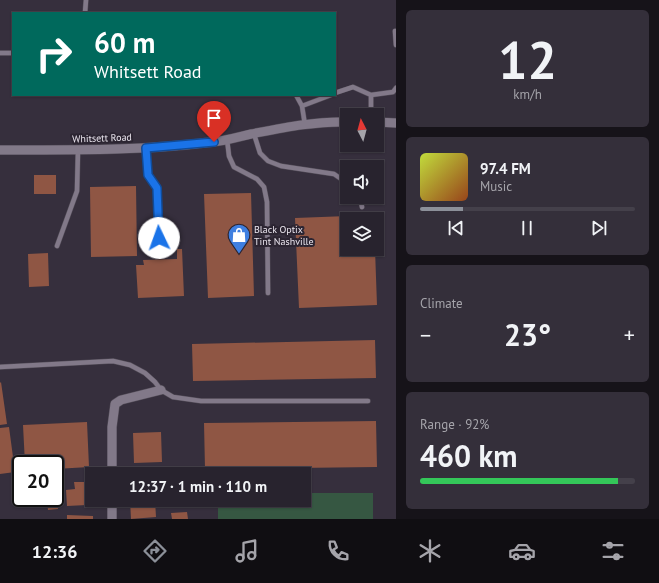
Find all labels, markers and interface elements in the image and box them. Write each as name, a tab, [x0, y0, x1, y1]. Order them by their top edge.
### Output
text: 60 m	[94, 24, 155, 61]
text: 12	[498, 26, 557, 93]
icon: right	[28, 28, 80, 80]
text: Whitsett Road	[94, 60, 202, 83]
text: km/h	[513, 86, 542, 103]
pin	[197, 101, 231, 142]
icon: arrive	[203, 107, 225, 129]
north arrow	[340, 108, 384, 152]
map controls	[340, 108, 384, 256]
street label: Whitsett Road	[72, 130, 132, 146]
text: 97.4 FM	[480, 159, 531, 178]
button: sound	[340, 160, 384, 204]
text: Music	[480, 178, 512, 195]
button: layers	[340, 212, 384, 256]
position arrow	[138, 217, 180, 259]
icon: previous	[445, 217, 467, 239]
icon: pause	[516, 217, 538, 239]
icon: next	[588, 217, 610, 239]
shop icon: Black Optix Tint Nashville	[226, 222, 252, 255]
place label: Black Optix Tint Nashville	[254, 223, 314, 248]
text: Climate	[420, 295, 463, 312]
text: 23°	[504, 315, 551, 354]
text: −	[420, 321, 431, 349]
text: +	[624, 321, 635, 349]
text: Range · 92%	[420, 416, 489, 433]
text: 460 km	[420, 436, 518, 475]
speed limit sign: 20	[12, 455, 64, 507]
text: 12:37 · 1 min · 110 m	[129, 477, 267, 496]
icon: directions	[141, 537, 169, 565]
icon: music	[233, 537, 261, 565]
icon: phone	[324, 537, 352, 565]
icon: climate	[416, 537, 444, 565]
icon: car	[508, 537, 536, 565]
icon: filters	[599, 537, 627, 565]
text: 12:36	[32, 540, 77, 563]

